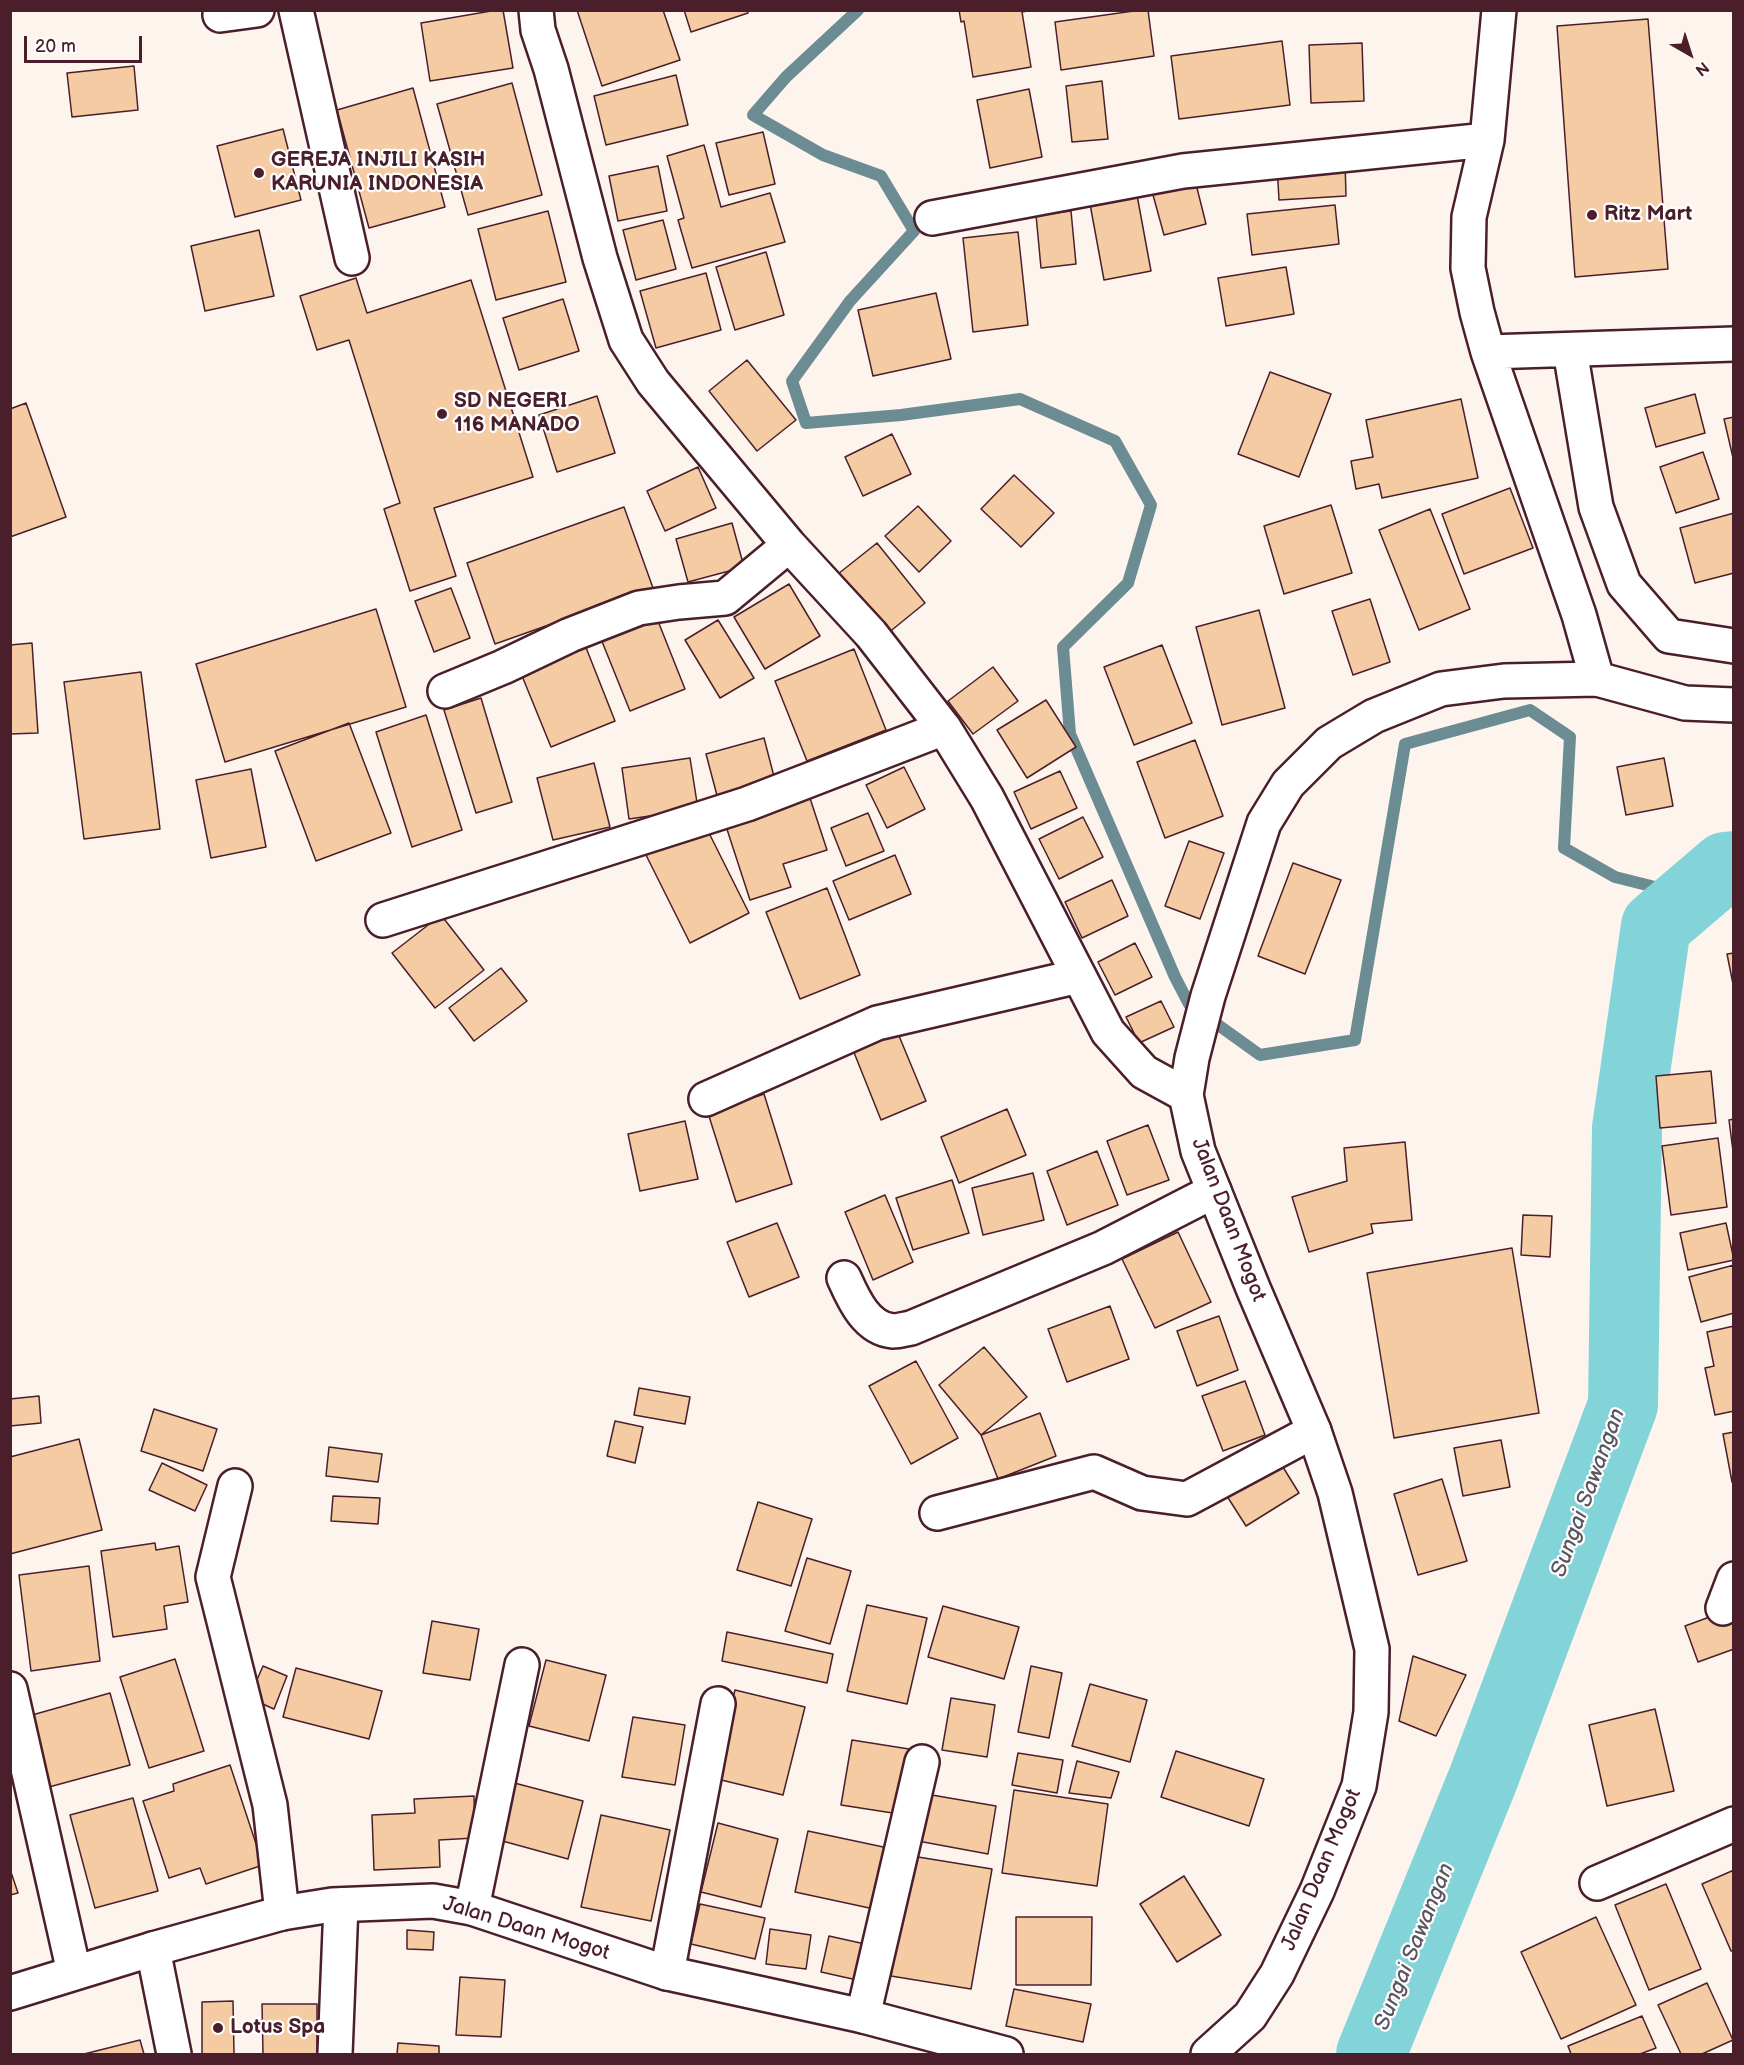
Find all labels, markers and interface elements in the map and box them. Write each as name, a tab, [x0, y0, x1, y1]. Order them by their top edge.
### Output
scale bar	[27, 24, 146, 62]
north arrow	[1660, 24, 1720, 84]
text: 20 m	[35, 36, 76, 57]
text: N	[1691, 57, 1712, 80]
place label: GEREJA INJILI KASIH KARUNIA INDONESIA	[271, 148, 485, 198]
marker: GEREJA INJILI KASIH KARUNIA INDONESIA	[252, 166, 266, 180]
place label: Ritz Mart	[1604, 202, 1692, 228]
marker: Ritz Mart	[1585, 208, 1599, 222]
place label: SD NEGERI 116 MANADO	[454, 389, 580, 439]
marker: SD NEGERI 116 MANADO	[435, 407, 449, 421]
street label: Jalan Daan Mogot	[1185, 1135, 1271, 1305]
water label: Sungai Sawangan	[1546, 1405, 1632, 1581]
street label: Jalan Daan Mogot	[1277, 1785, 1367, 1955]
water label: Sungai Sawangan	[1369, 1860, 1461, 2034]
street label: Jalan Daan Mogot	[440, 1892, 612, 1966]
place label: Lotus Spa	[230, 2015, 325, 2041]
marker: Lotus Spa	[211, 2021, 225, 2035]

